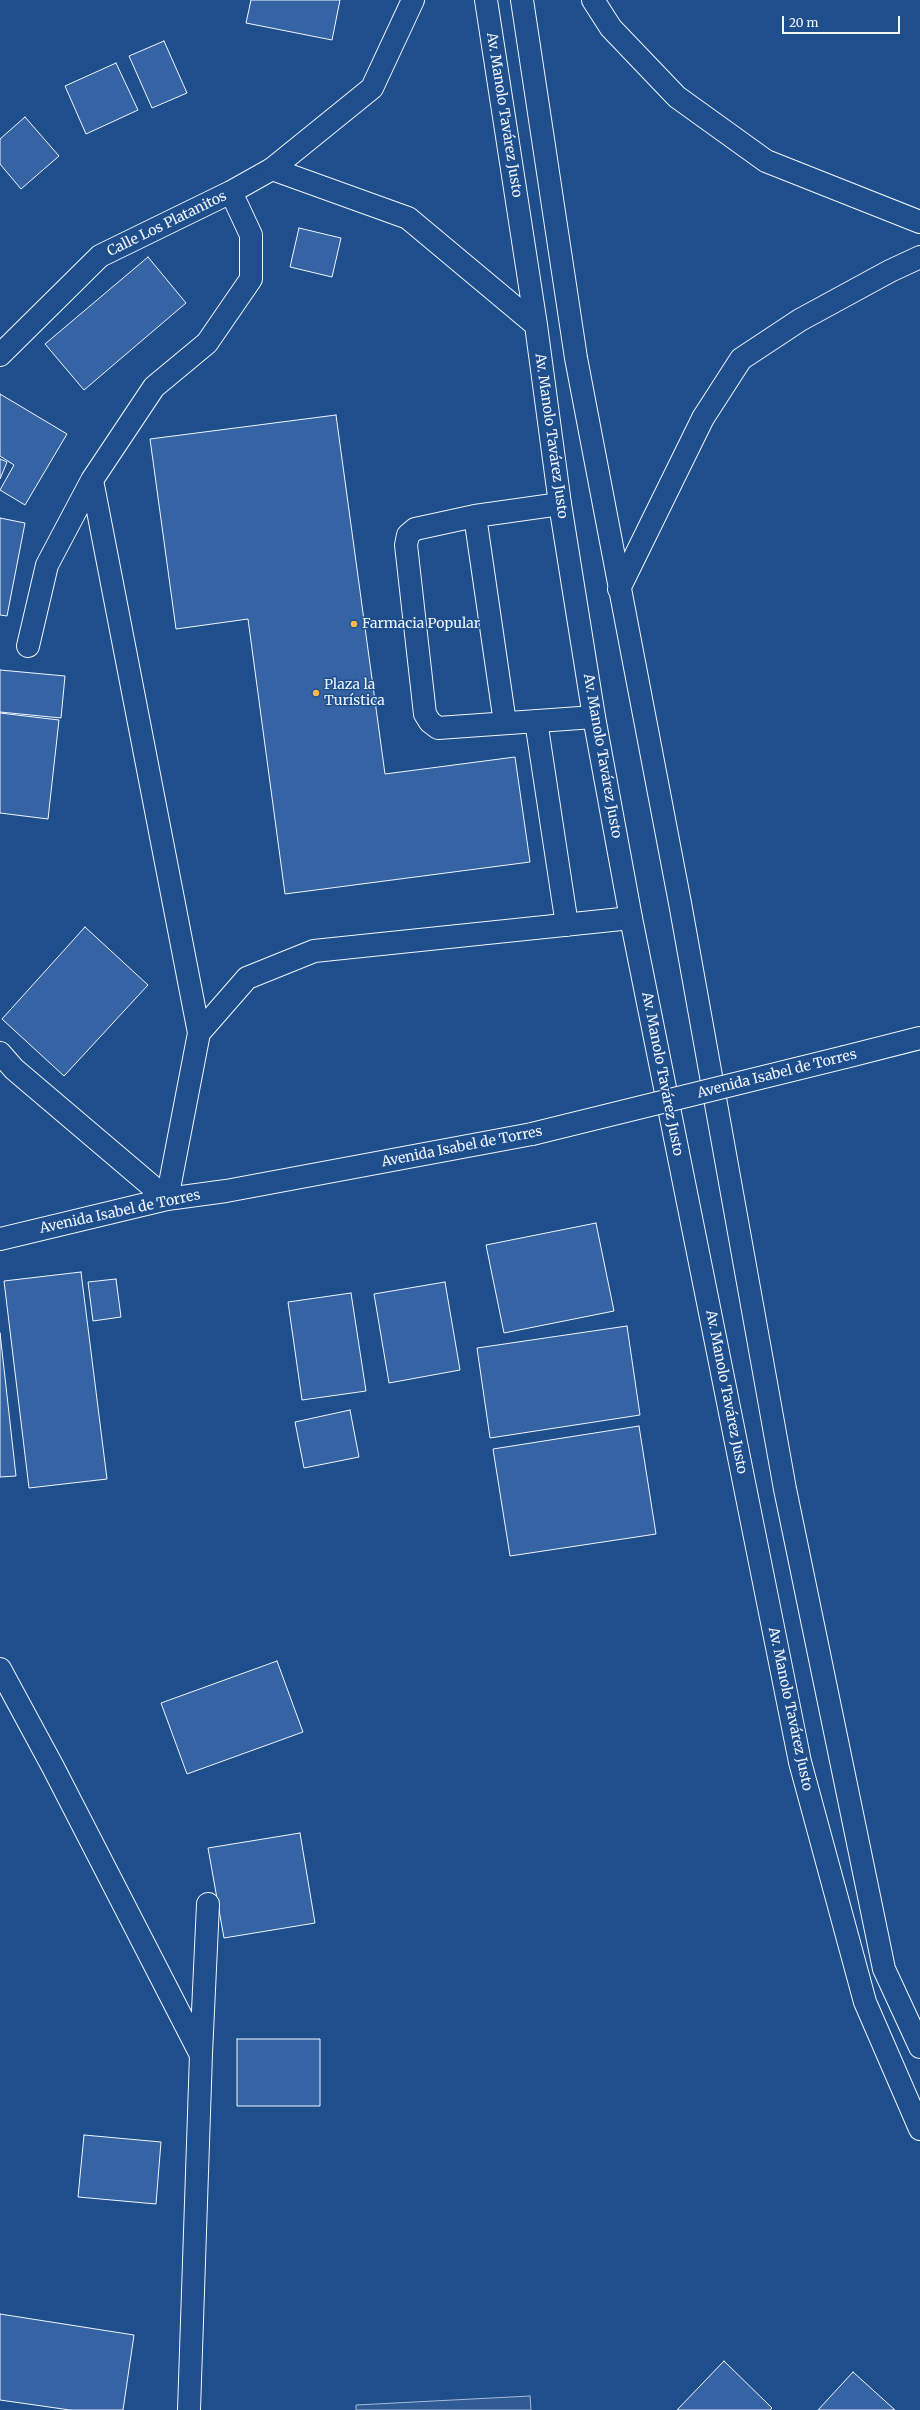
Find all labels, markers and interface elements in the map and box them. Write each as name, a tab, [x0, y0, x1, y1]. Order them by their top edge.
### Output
scale bar	[784, 8, 902, 34]
text: 20 m	[789, 15, 818, 30]
street label: Av. Manolo Tavárez Justo	[483, 31, 525, 199]
street label: Calle Los Platanitos	[105, 188, 229, 260]
street label: Av. Manolo Tavárez Justo	[531, 352, 571, 520]
place label: Farmacia Popular	[362, 616, 480, 632]
marker: Farmacia Popular	[349, 619, 359, 629]
street label: Av. Manolo Tavárez Justo	[579, 672, 625, 840]
place label: Plaza la Turística	[324, 677, 385, 710]
marker: Plaza la Turística	[311, 688, 321, 698]
street label: Av. Manolo Tavárez Justo	[638, 991, 686, 1157]
street label: Avenida Isabel de Torres	[696, 1046, 858, 1102]
street label: Avenida Isabel de Torres	[380, 1123, 544, 1171]
street label: Avenida Isabel de Torres	[38, 1187, 202, 1237]
street label: Av. Manolo Tavárez Justo	[702, 1309, 750, 1475]
street label: Av. Manolo Tavárez Justo	[764, 1626, 816, 1792]

